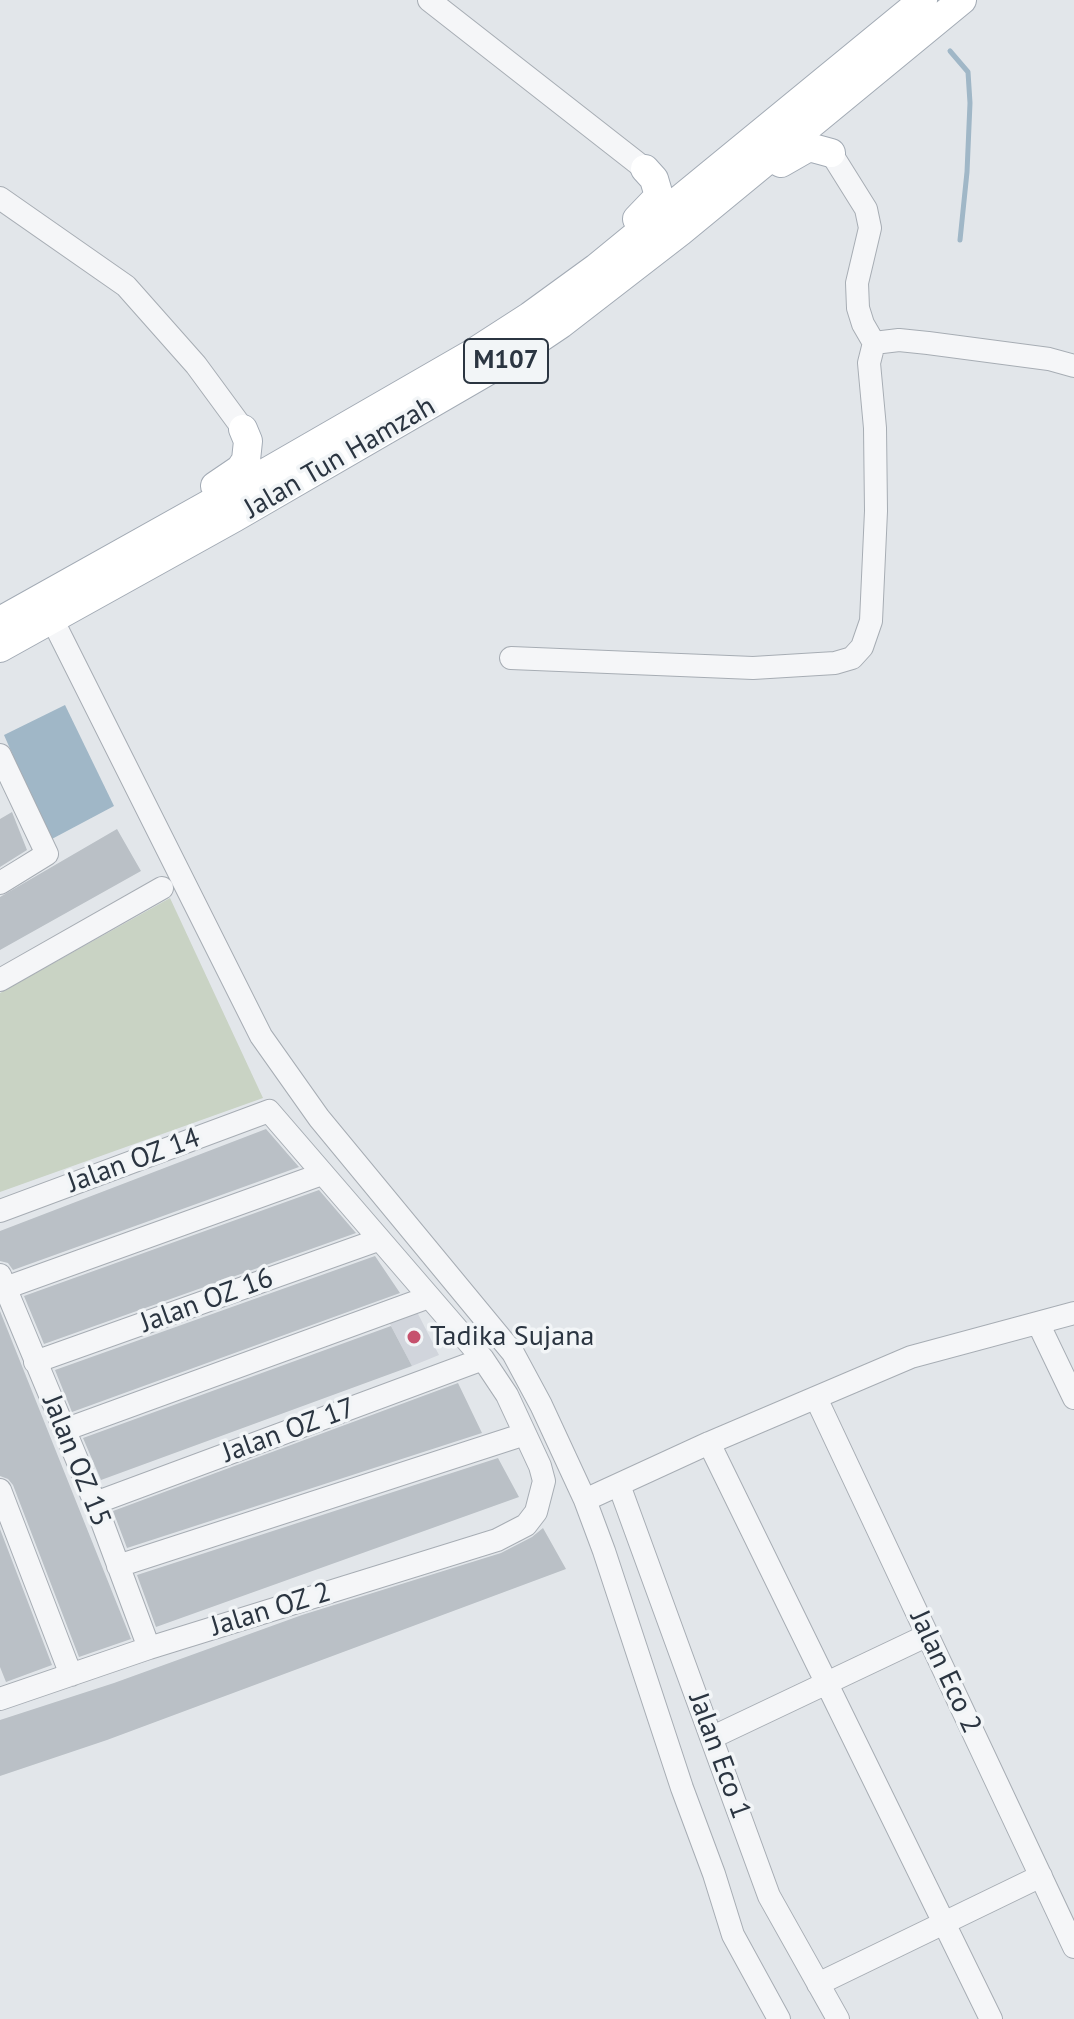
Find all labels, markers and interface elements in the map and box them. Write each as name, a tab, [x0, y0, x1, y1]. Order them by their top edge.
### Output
road number: M107	[464, 339, 548, 383]
street label: Jalan Tun Hamzah	[239, 390, 441, 526]
street label: Jalan OZ 14	[63, 1122, 205, 1200]
street label: Jalan OZ 16	[136, 1262, 278, 1340]
place label: Tadika Sujana	[430, 1320, 594, 1354]
marker: Tadika Sujana	[405, 1328, 423, 1346]
street label: Jalan OZ 15	[34, 1390, 118, 1532]
street label: Jalan OZ 17	[218, 1392, 360, 1470]
street label: Jalan OZ 2	[207, 1576, 335, 1644]
street label: Jalan Eco 2	[902, 1605, 988, 1739]
street label: Jalan Eco 1	[681, 1688, 757, 1824]

